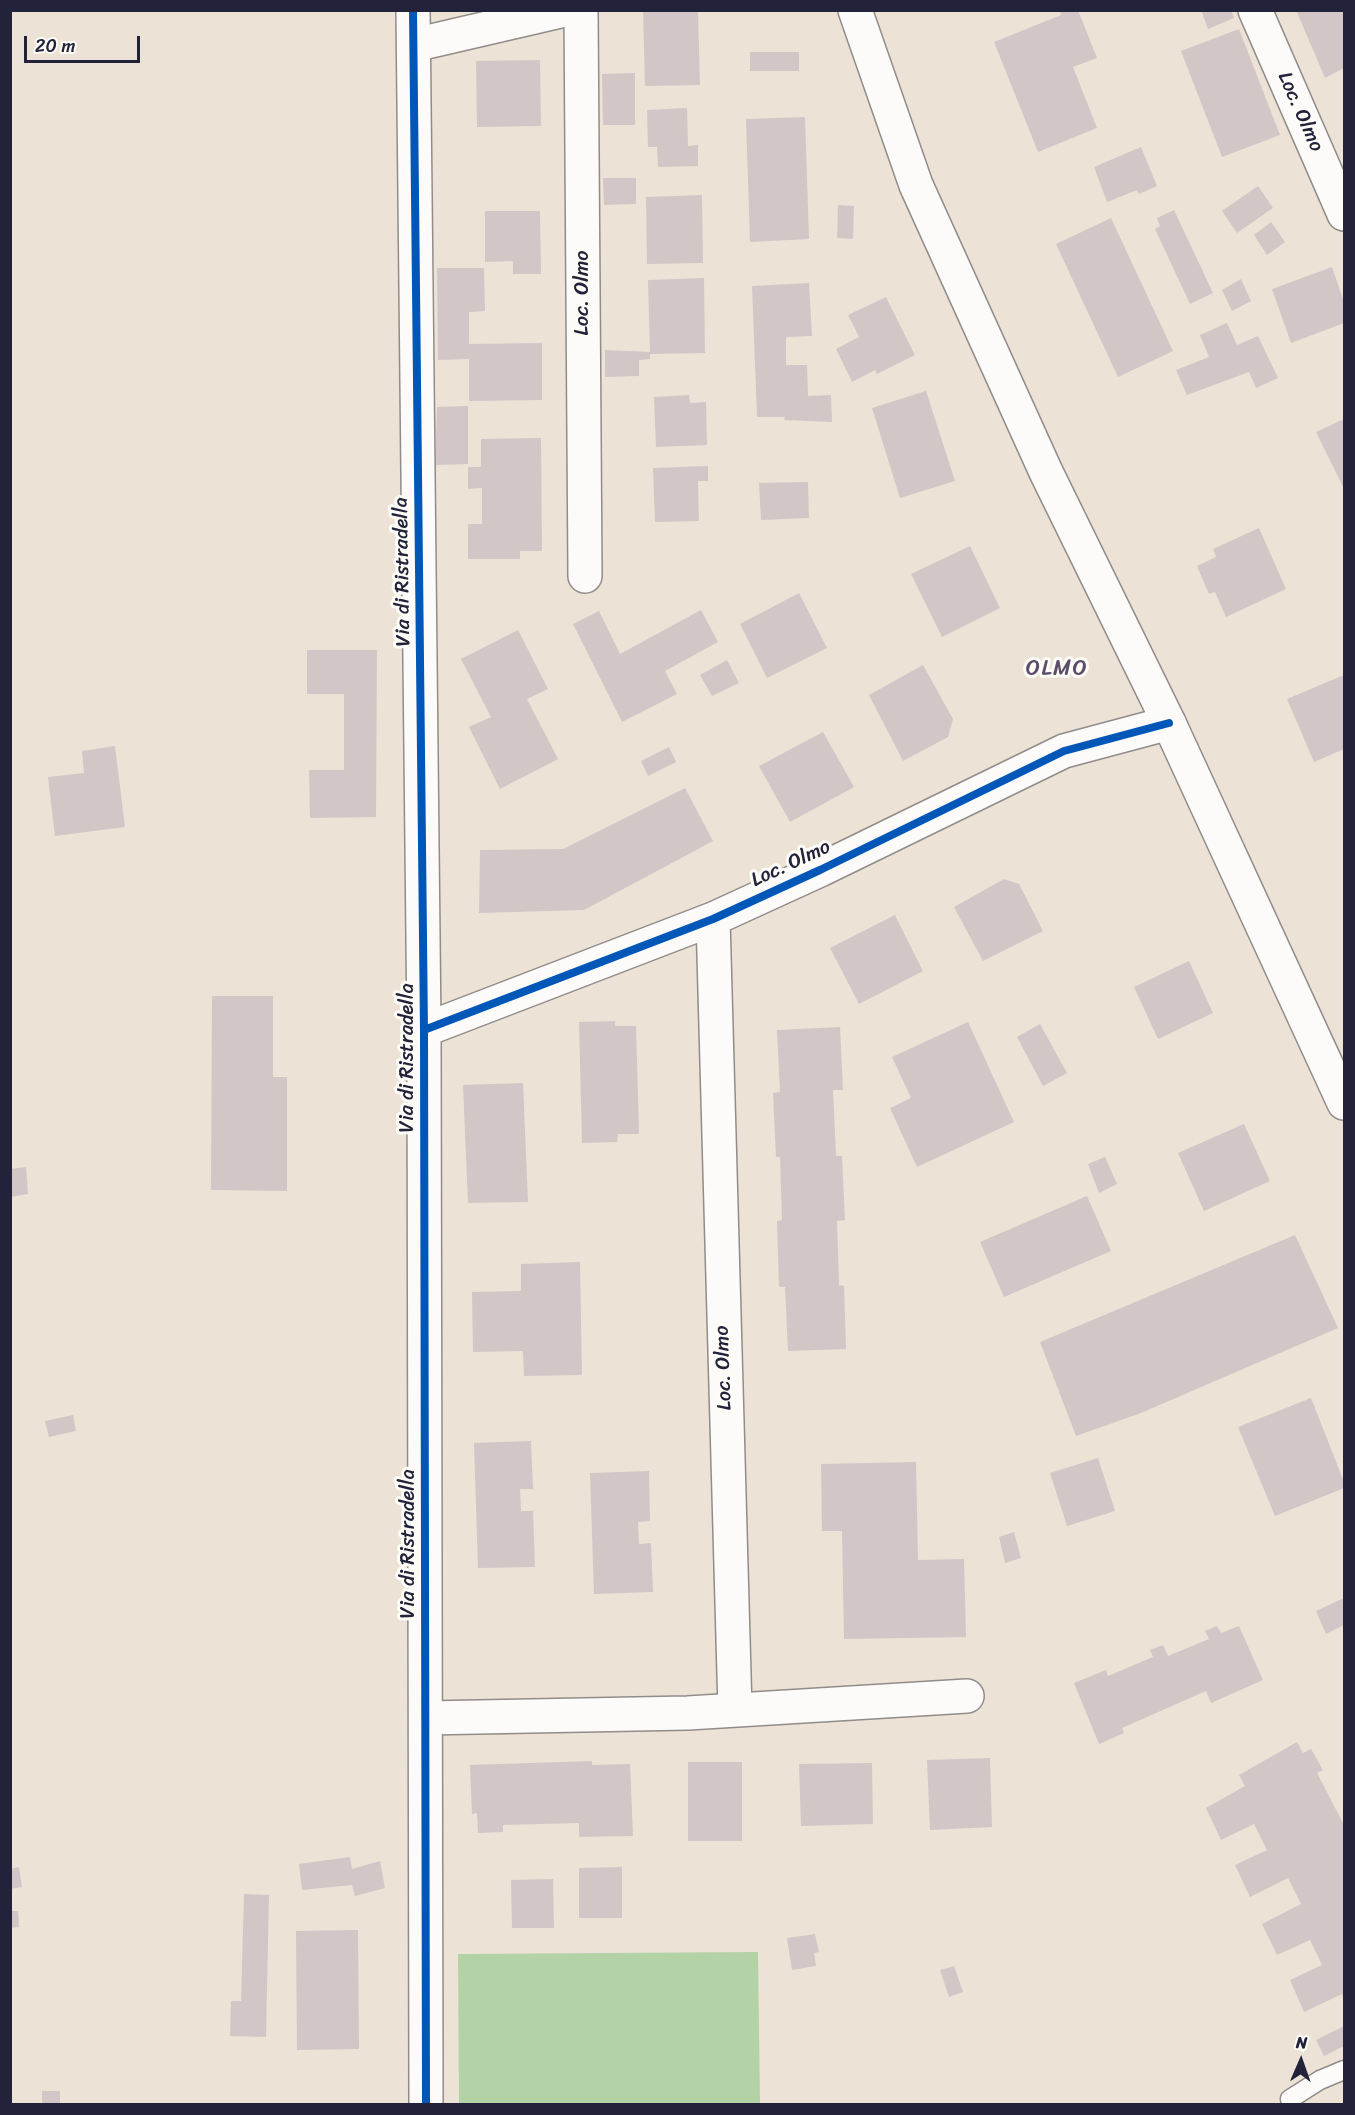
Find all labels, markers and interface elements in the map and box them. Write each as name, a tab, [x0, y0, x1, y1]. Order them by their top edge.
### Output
scale bar	[27, 24, 142, 62]
text: 20 m	[35, 30, 75, 62]
street label: Loc. Olmo	[1272, 68, 1328, 156]
street label: Loc. Olmo	[571, 251, 595, 335]
street label: Via di Ristradella	[390, 497, 416, 647]
district label: OLMO	[1025, 656, 1089, 682]
street label: Loc. Olmo	[748, 835, 834, 893]
street label: Via di Ristradella	[396, 983, 420, 1133]
street label: Loc. Olmo	[711, 1325, 737, 1411]
street label: Via di Ristradella	[397, 1469, 421, 1619]
text: N	[1296, 2028, 1308, 2057]
north arrow	[1271, 2031, 1331, 2091]

